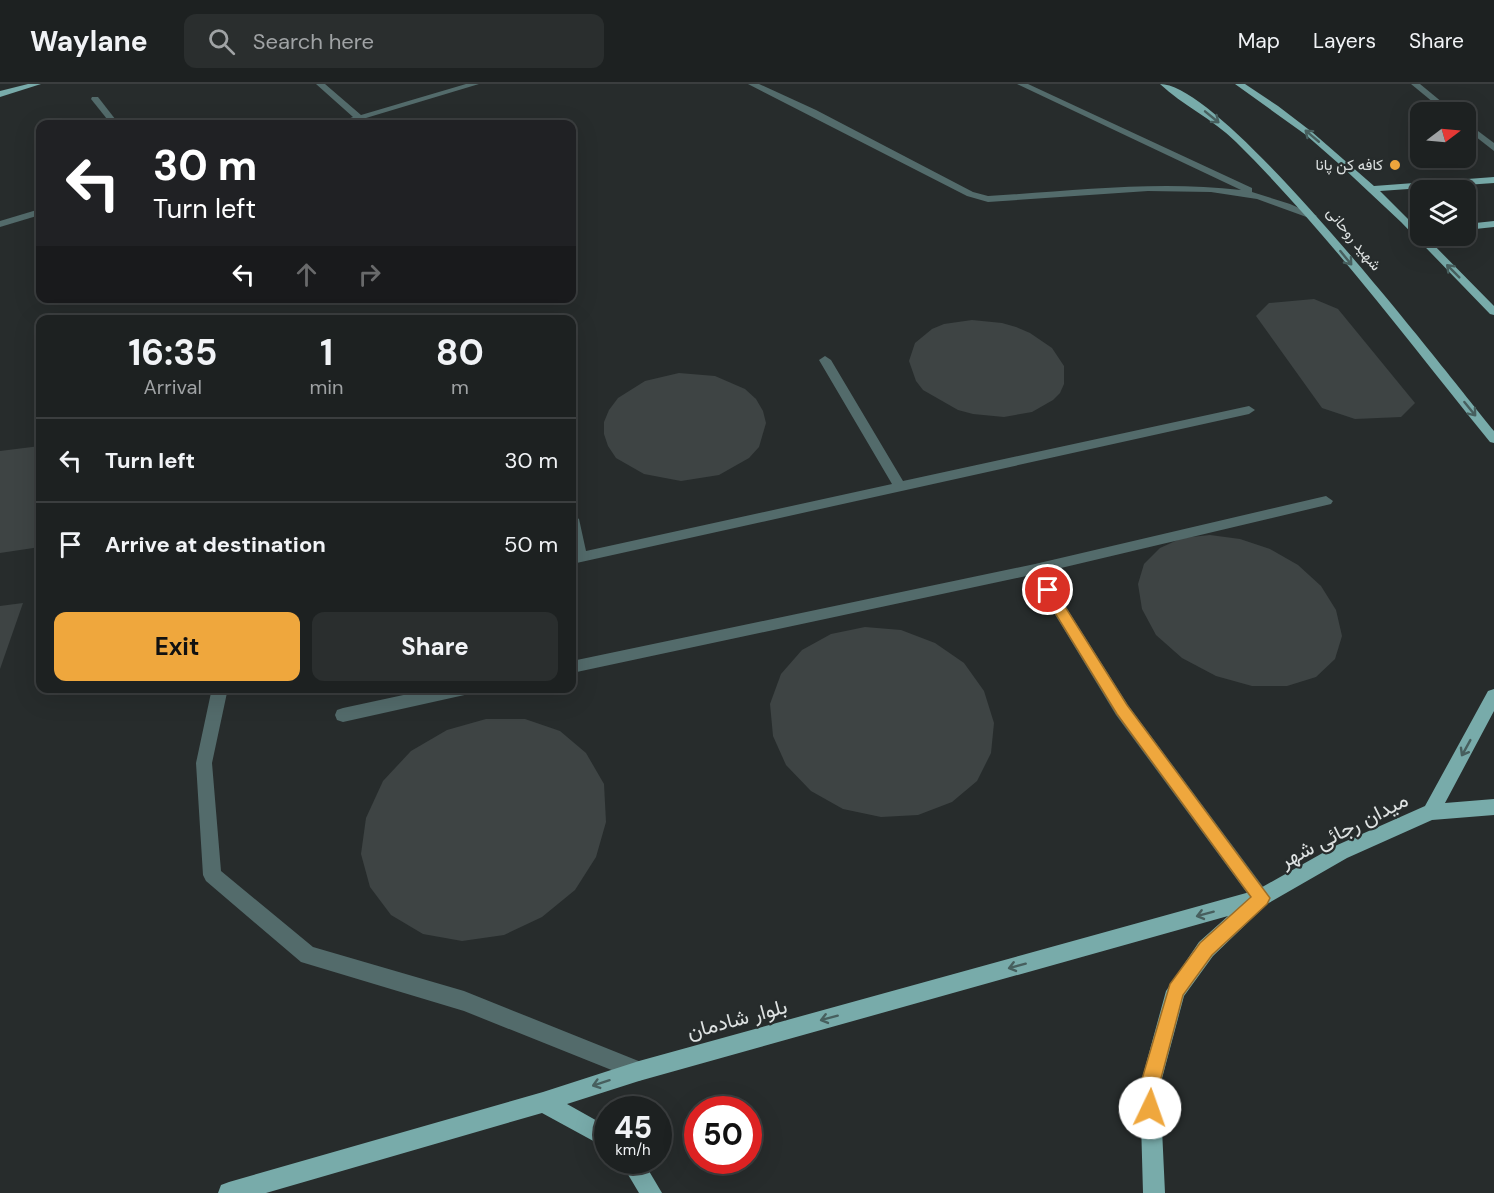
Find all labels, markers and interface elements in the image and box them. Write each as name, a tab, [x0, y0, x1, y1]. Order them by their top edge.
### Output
search box	[184, 14, 604, 68]
text: Waylane	[30, 23, 148, 60]
icon: search	[205, 25, 238, 58]
text: Search here	[253, 27, 374, 56]
text: Map	[1238, 27, 1280, 55]
text: Layers	[1313, 27, 1376, 55]
text: Share	[1409, 27, 1464, 55]
north arrow	[1410, 102, 1476, 168]
map controls	[1410, 102, 1476, 246]
one-way arrow	[1204, 110, 1219, 124]
one-way arrow	[1305, 129, 1320, 143]
text: 30 m	[153, 138, 257, 193]
icon: left	[54, 144, 132, 222]
place label: کافه کن پانا	[1316, 155, 1383, 175]
marker: کافه کن پانا	[1388, 158, 1402, 172]
button: layers	[1410, 180, 1476, 246]
text: Turn left	[153, 191, 256, 226]
street label: شهید روحانی	[1322, 203, 1386, 275]
one-way arrow	[1340, 250, 1353, 266]
icon: left	[227, 258, 260, 291]
icon: ahead	[290, 258, 323, 291]
icon: right	[353, 258, 386, 291]
one-way arrow	[1445, 263, 1460, 278]
text: 16:35	[128, 329, 217, 376]
text: 1	[320, 329, 333, 376]
text: 80	[436, 329, 484, 376]
text: Arrival	[144, 374, 202, 400]
text: min	[309, 374, 344, 400]
text: m	[451, 374, 469, 400]
one-way arrow	[1463, 401, 1476, 417]
icon: left	[54, 444, 87, 477]
text: Turn left	[105, 446, 195, 475]
text: 30 m	[504, 446, 558, 475]
icon: arrive	[54, 528, 87, 561]
text: Arrive at destination	[105, 530, 326, 559]
text: 50 m	[504, 530, 558, 559]
pin	[1022, 564, 1073, 615]
icon: arrive	[1031, 573, 1064, 606]
button: Exit	[54, 612, 300, 681]
button: Share	[312, 612, 558, 681]
one-way arrow	[1460, 739, 1472, 756]
street label: میدان رجائی شهر	[1274, 786, 1413, 875]
one-way arrow	[1196, 909, 1215, 920]
one-way arrow	[1008, 961, 1027, 972]
street label: بلوار شادمان	[684, 992, 790, 1046]
one-way arrow	[820, 1013, 839, 1024]
position arrow	[1118, 1076, 1182, 1140]
one-way arrow	[592, 1078, 611, 1089]
speed limit sign: 50	[684, 1096, 762, 1174]
text: 45	[614, 1108, 652, 1147]
text: km/h	[615, 1140, 651, 1160]

